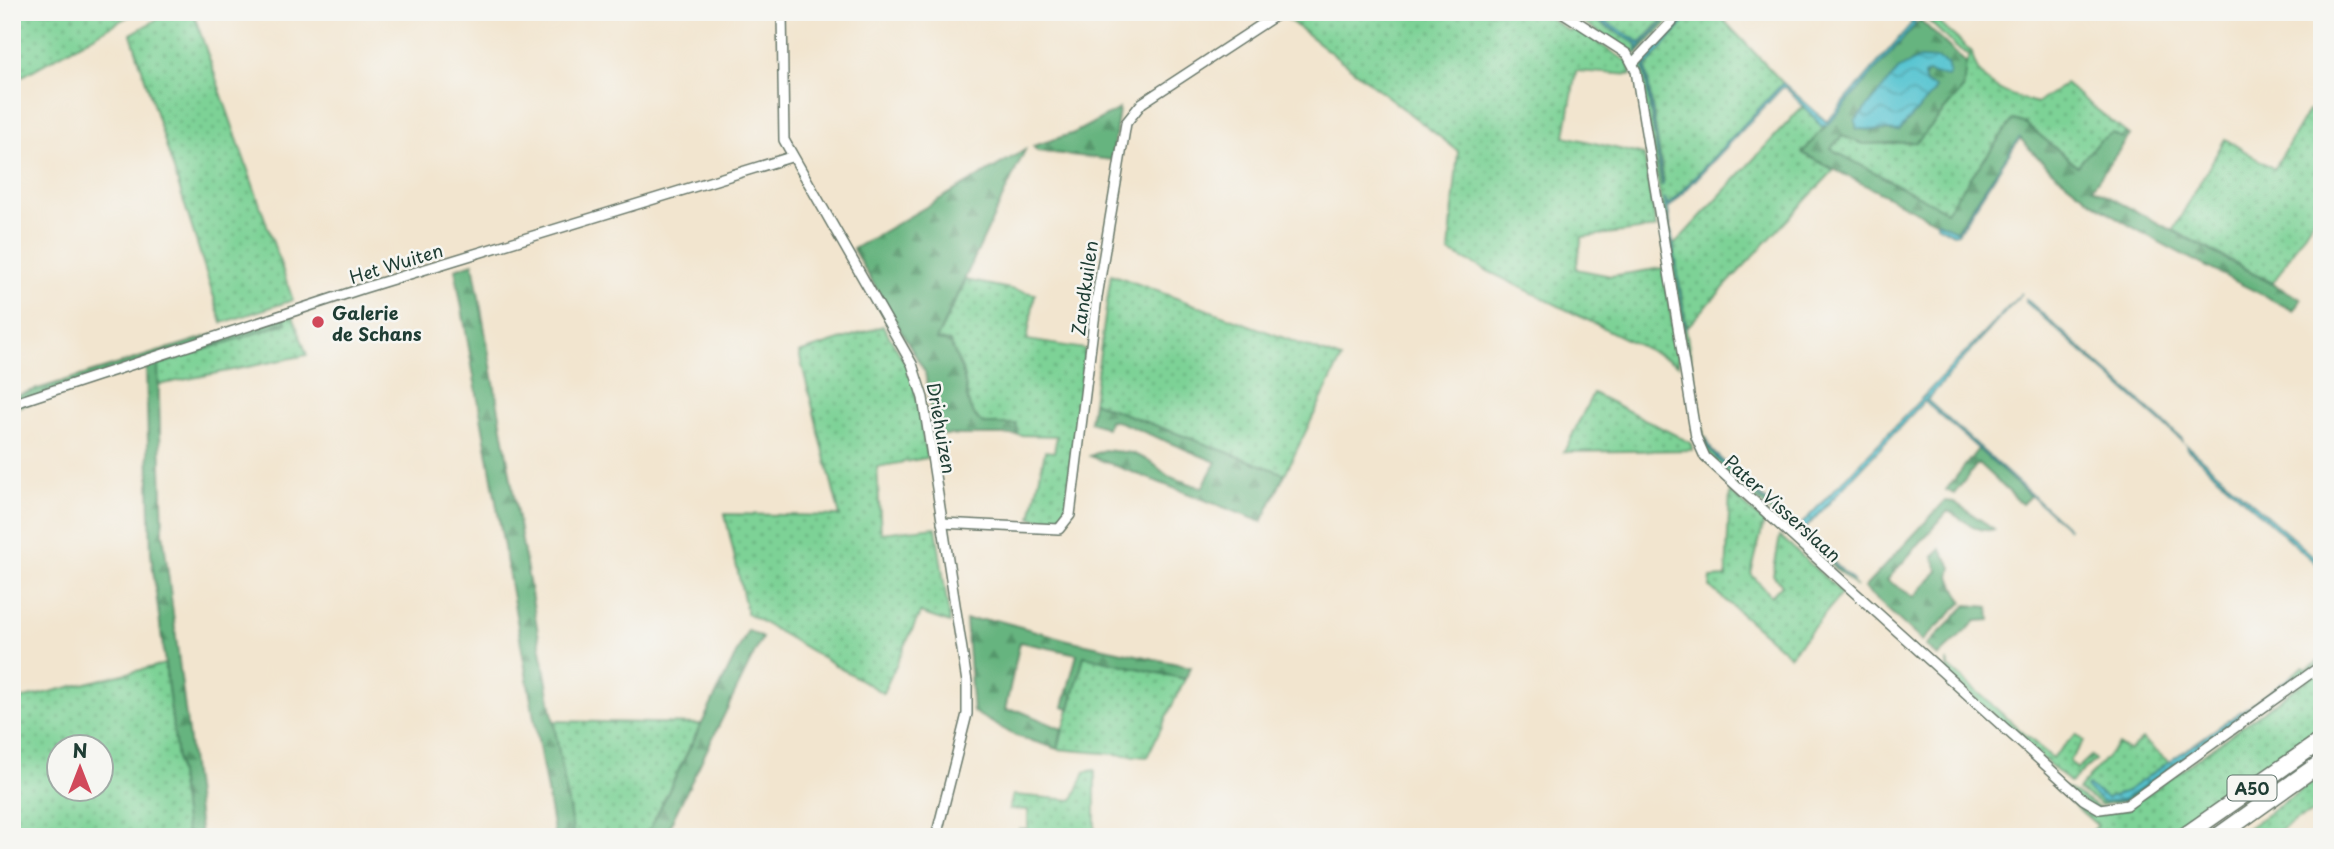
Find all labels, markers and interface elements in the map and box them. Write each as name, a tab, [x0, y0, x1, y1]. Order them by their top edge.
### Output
street label: Het Wuiten	[346, 236, 446, 290]
street label: Zandkuilen	[1064, 239, 1104, 337]
place label: Galerie de Schans	[332, 299, 422, 347]
marker: Galerie de Schans	[310, 314, 326, 330]
street label: Driehuizen	[921, 380, 963, 476]
street label: Pater Visserslaan	[1718, 448, 1848, 568]
north arrow	[46, 734, 116, 804]
text: N	[72, 736, 88, 764]
road number: A50	[2228, 776, 2276, 800]

